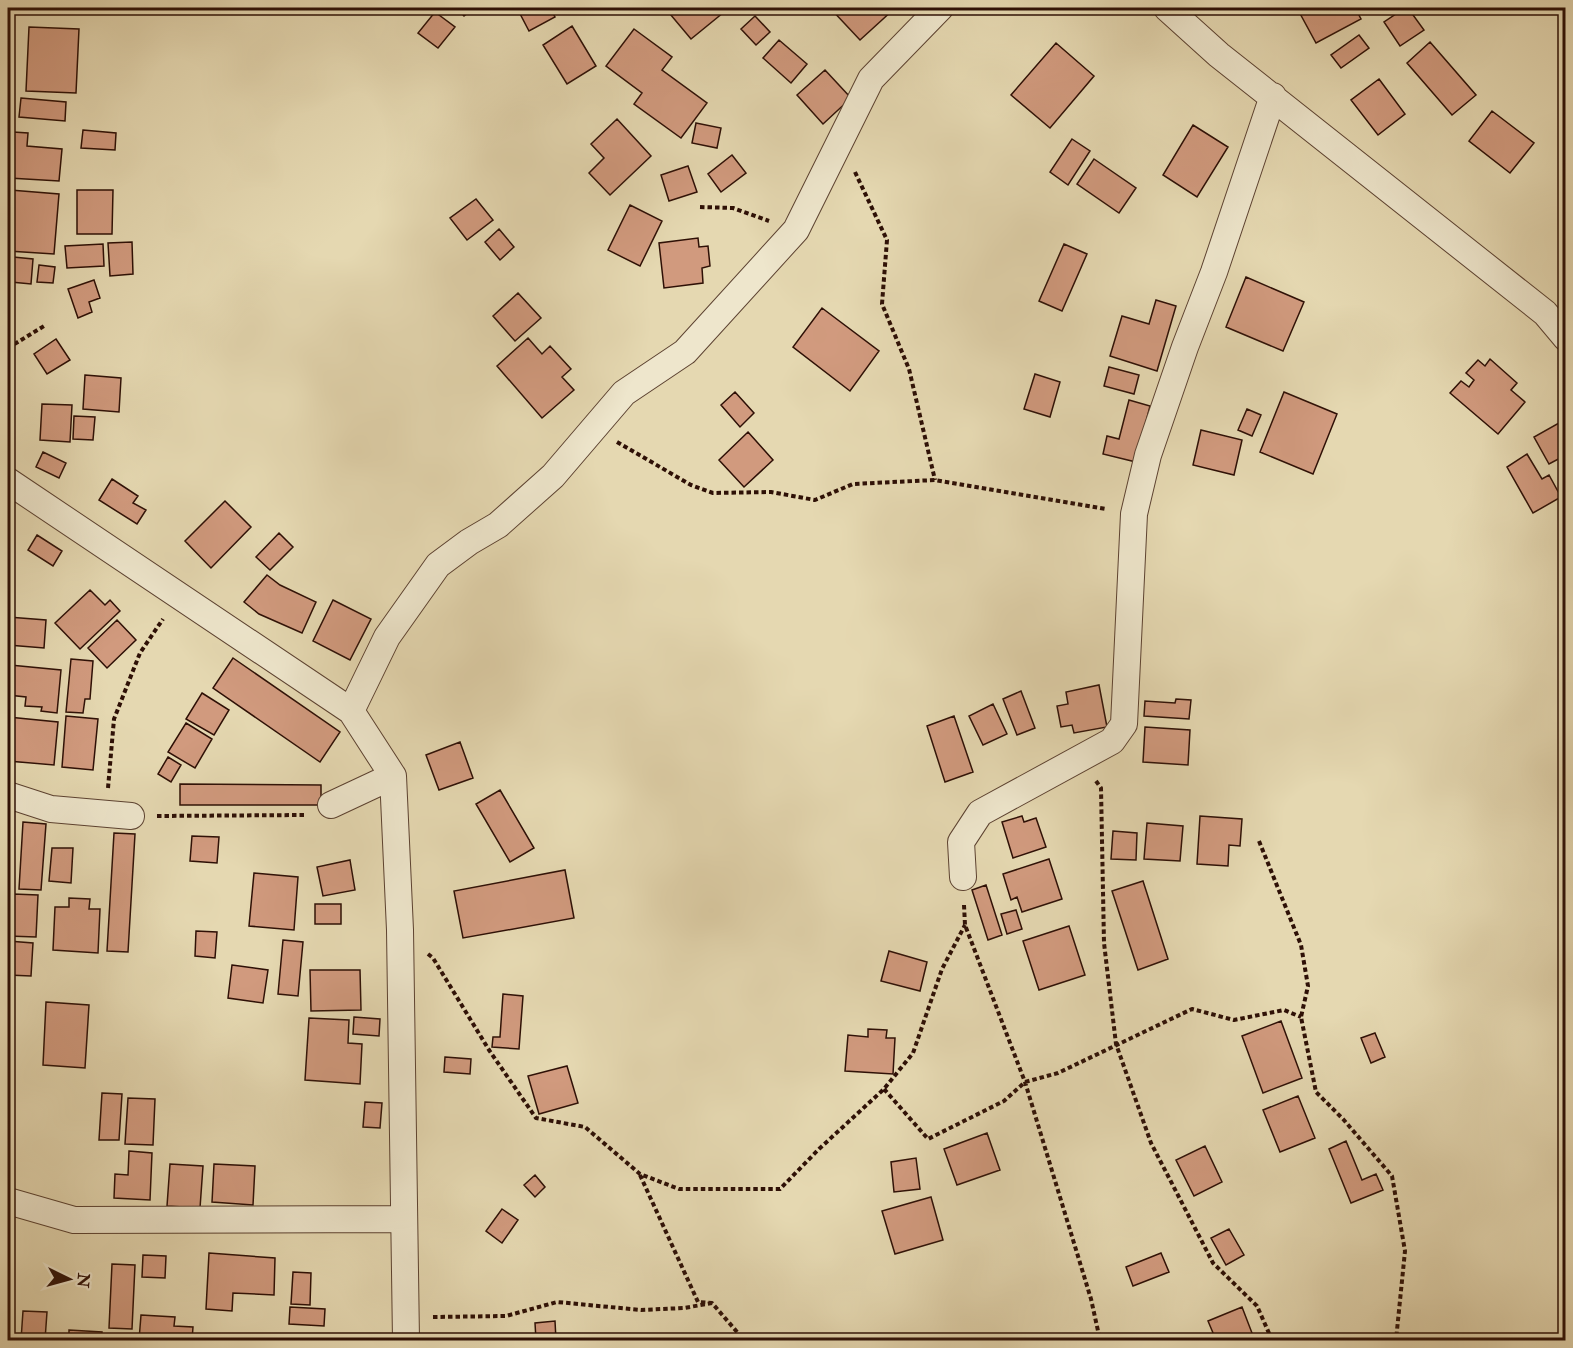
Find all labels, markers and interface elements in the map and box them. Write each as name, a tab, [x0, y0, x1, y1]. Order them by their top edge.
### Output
north arrow	[39, 1249, 99, 1309]
text: N	[72, 1271, 94, 1289]

